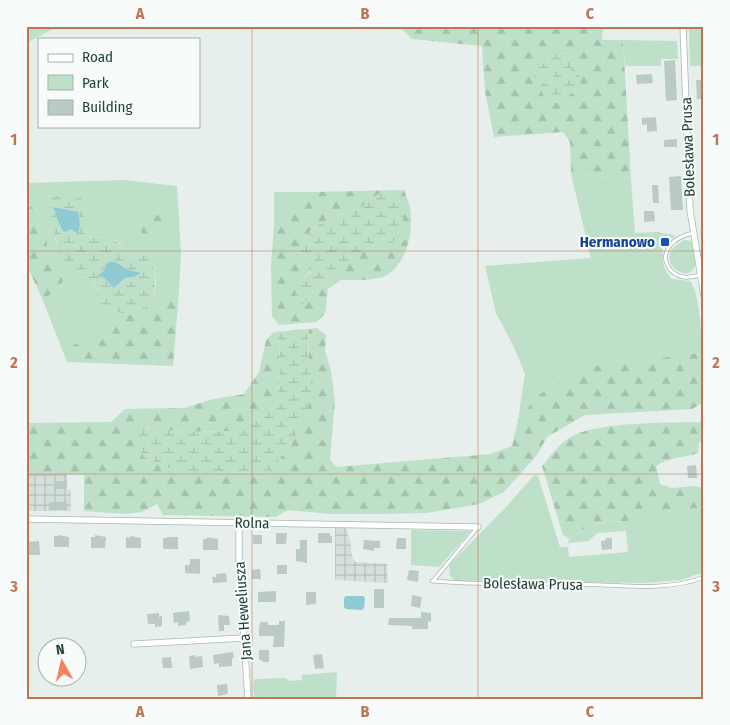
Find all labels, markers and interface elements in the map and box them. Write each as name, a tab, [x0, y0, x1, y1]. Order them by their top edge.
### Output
text: A	[135, 4, 145, 23]
text: B	[361, 4, 370, 23]
text: C	[586, 4, 595, 23]
legend	[38, 38, 200, 128]
text: Road	[82, 48, 113, 66]
text: Park	[82, 74, 109, 92]
street label: Bolesława Prusa	[677, 97, 699, 197]
text: Building	[82, 98, 133, 116]
text: 1	[11, 130, 17, 149]
text: 1	[713, 130, 719, 149]
place label: Hermanowo	[580, 233, 655, 251]
marker: Hermanowo	[659, 236, 671, 248]
text: 2	[9, 353, 18, 372]
text: 2	[711, 353, 720, 372]
street label: Rolna	[234, 514, 270, 532]
street label: Jana Heweliusza	[231, 561, 255, 661]
street label: Bolesława Prusa	[483, 574, 583, 594]
text: 3	[9, 577, 18, 596]
text: 3	[711, 577, 720, 596]
north arrow	[38, 638, 88, 688]
text: N	[55, 641, 66, 659]
text: A	[135, 702, 145, 721]
text: B	[361, 702, 370, 721]
text: C	[586, 702, 595, 721]

